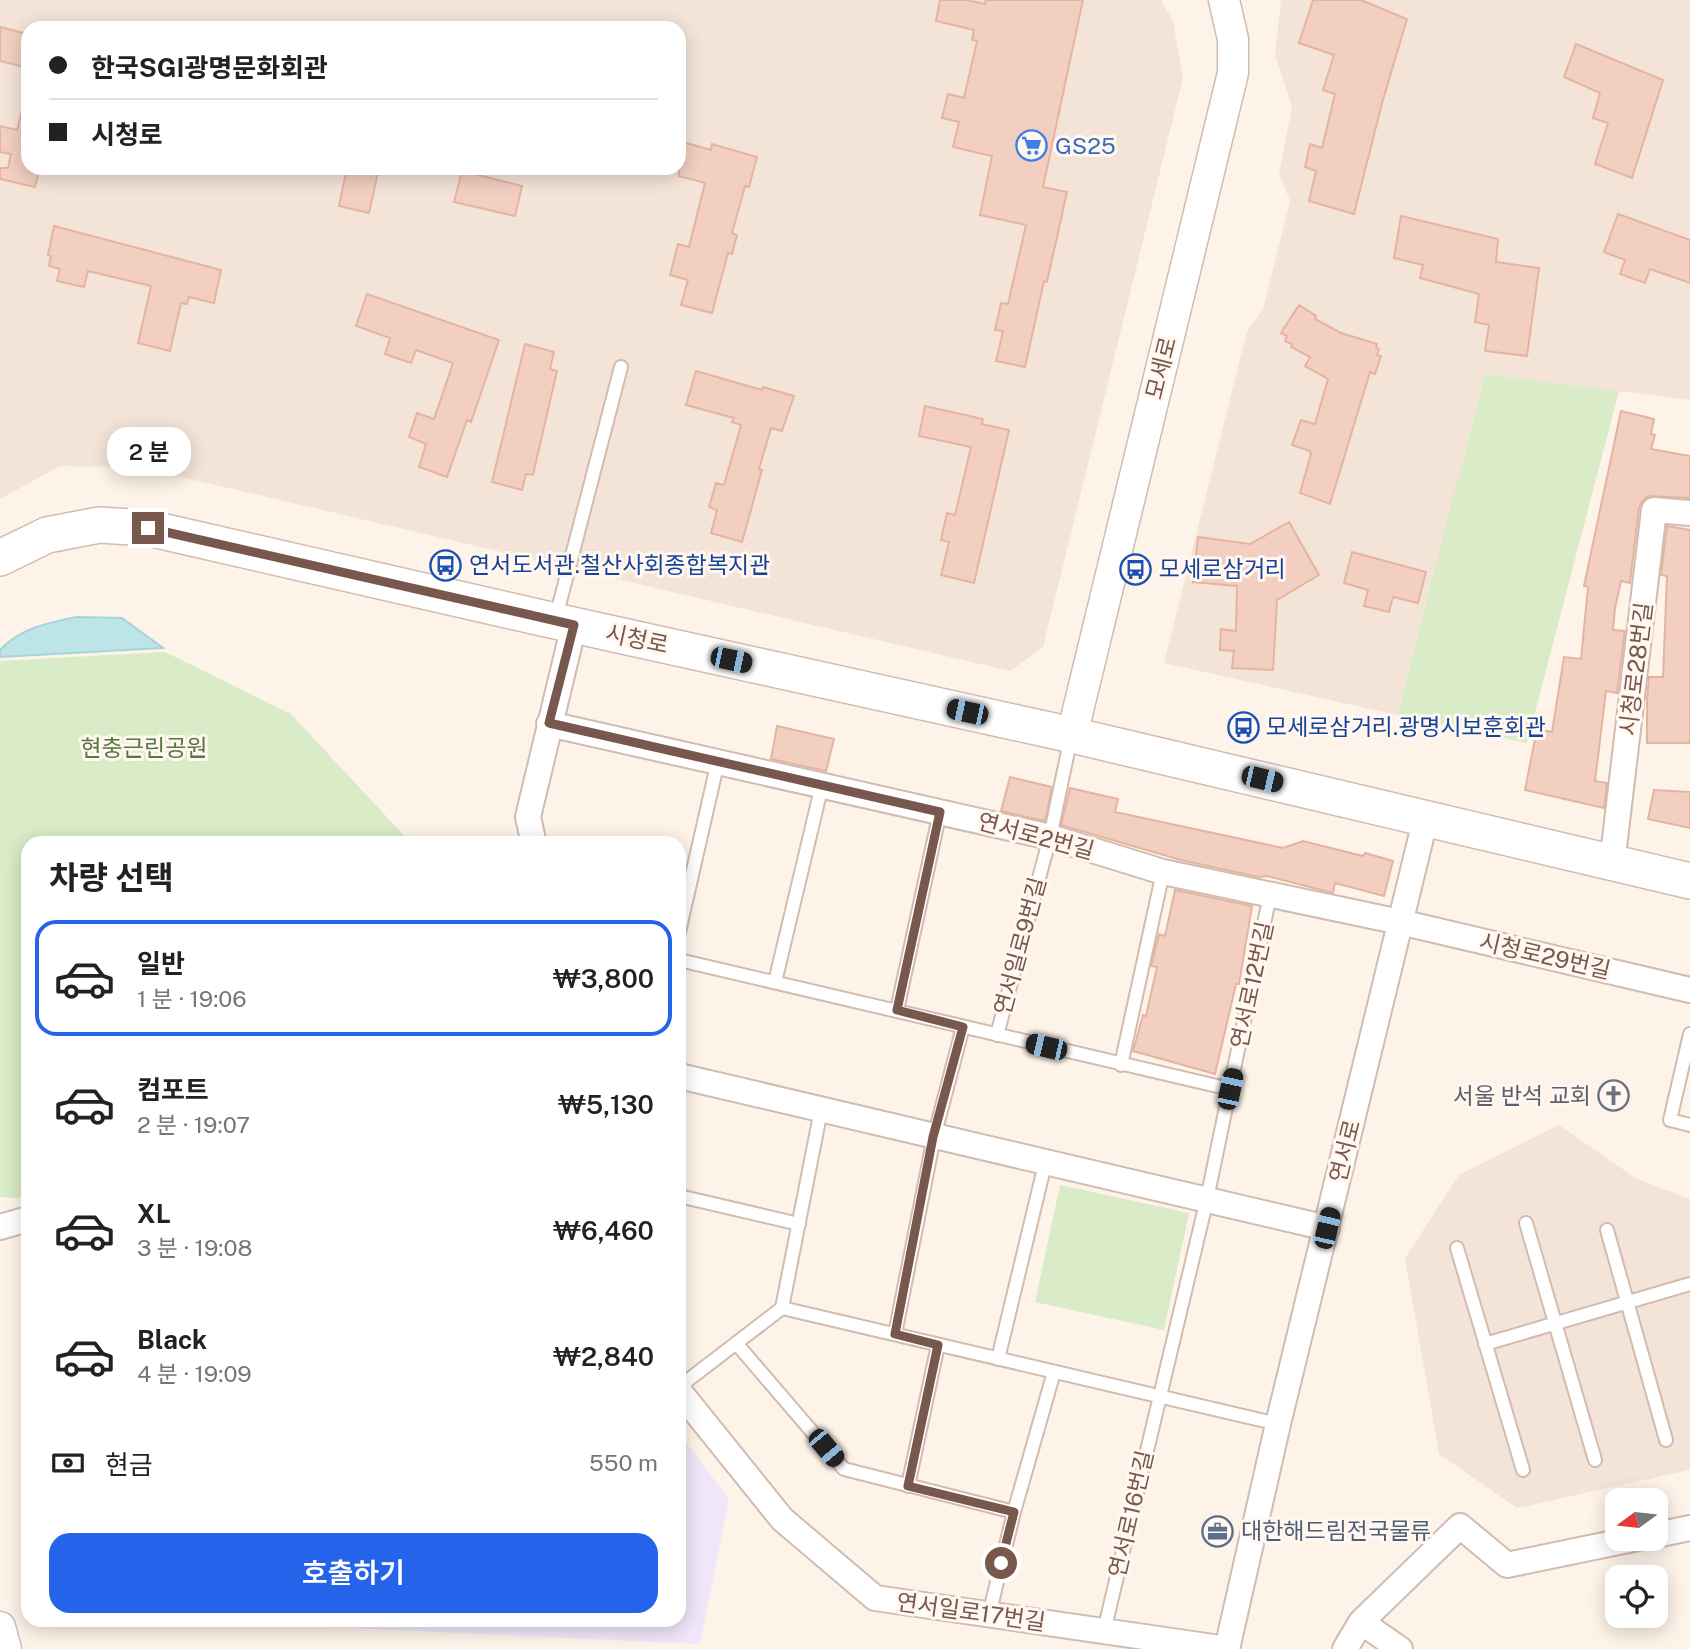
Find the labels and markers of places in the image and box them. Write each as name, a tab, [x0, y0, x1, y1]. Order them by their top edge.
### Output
supermarket icon: GS25	[1015, 129, 1049, 163]
place label: GS25	[1055, 132, 1116, 159]
bus stop icon: 연서도서관.철산사회종합복지관	[429, 548, 463, 582]
place label: 연서도서관.철산사회종합복지관	[469, 551, 770, 578]
bus stop icon: 모세로삼거리	[1119, 552, 1153, 586]
place label: 모세로삼거리	[1159, 555, 1286, 582]
bus stop icon: 모세로삼거리.광명시보훈회관	[1226, 710, 1260, 744]
place label: 모세로삼거리.광명시보훈회관	[1266, 713, 1546, 740]
church icon: 서울 반석 교회	[1597, 1079, 1631, 1113]
place label: 서울 반석 교회	[1453, 1082, 1591, 1109]
office icon: 대한해드림전국물류	[1201, 1514, 1235, 1548]
place label: 대한해드림전국물류	[1241, 1517, 1431, 1544]

